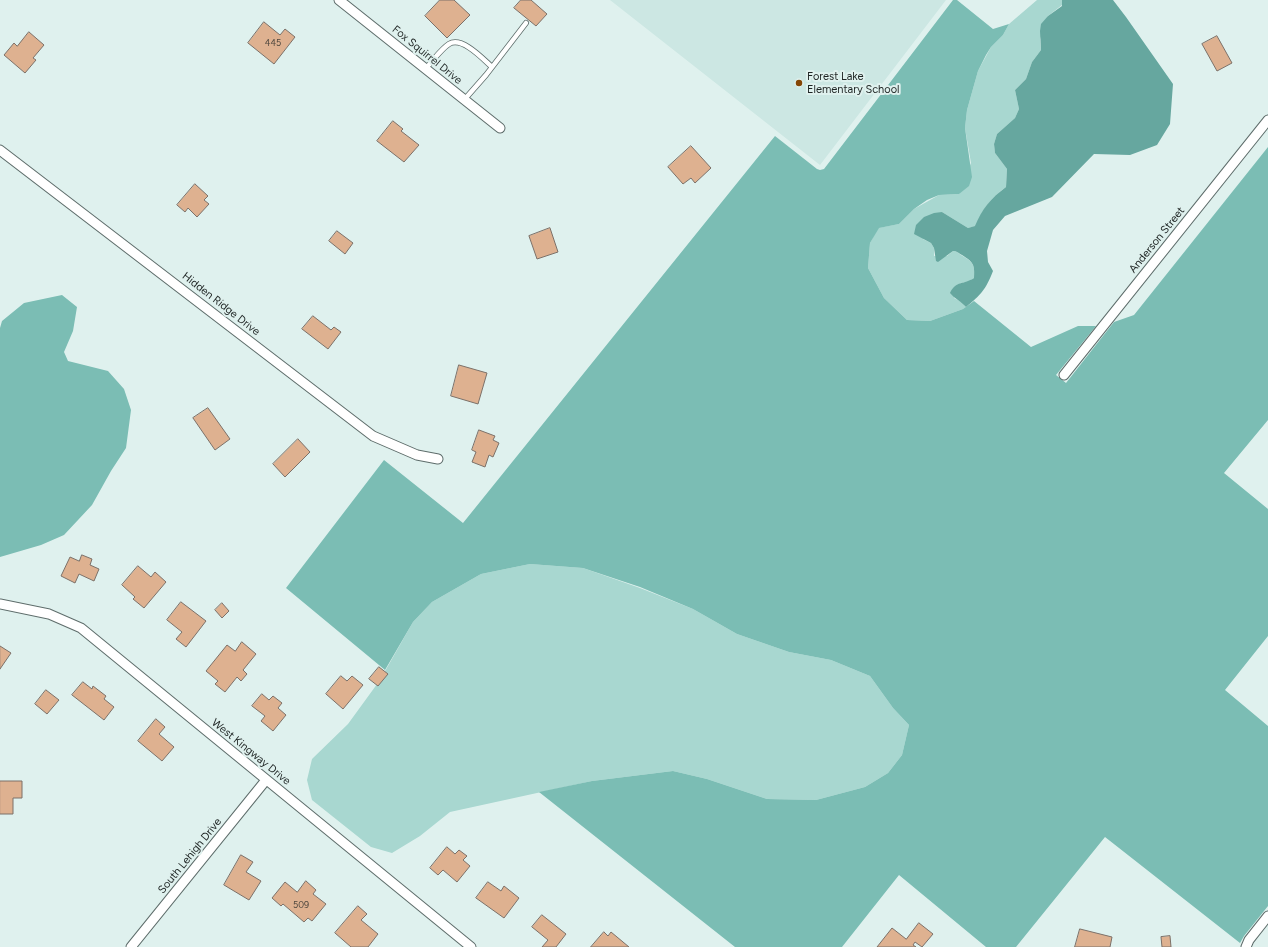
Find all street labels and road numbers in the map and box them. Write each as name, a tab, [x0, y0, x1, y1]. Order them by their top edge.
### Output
street label: Fox Squirrel Drive	[389, 23, 465, 87]
street label: Anderson Street	[1126, 204, 1188, 276]
street label: Hidden Ridge Drive	[179, 270, 263, 338]
street label: West Kingway Drive	[209, 716, 293, 788]
street label: South Lehigh Drive	[155, 816, 225, 896]

